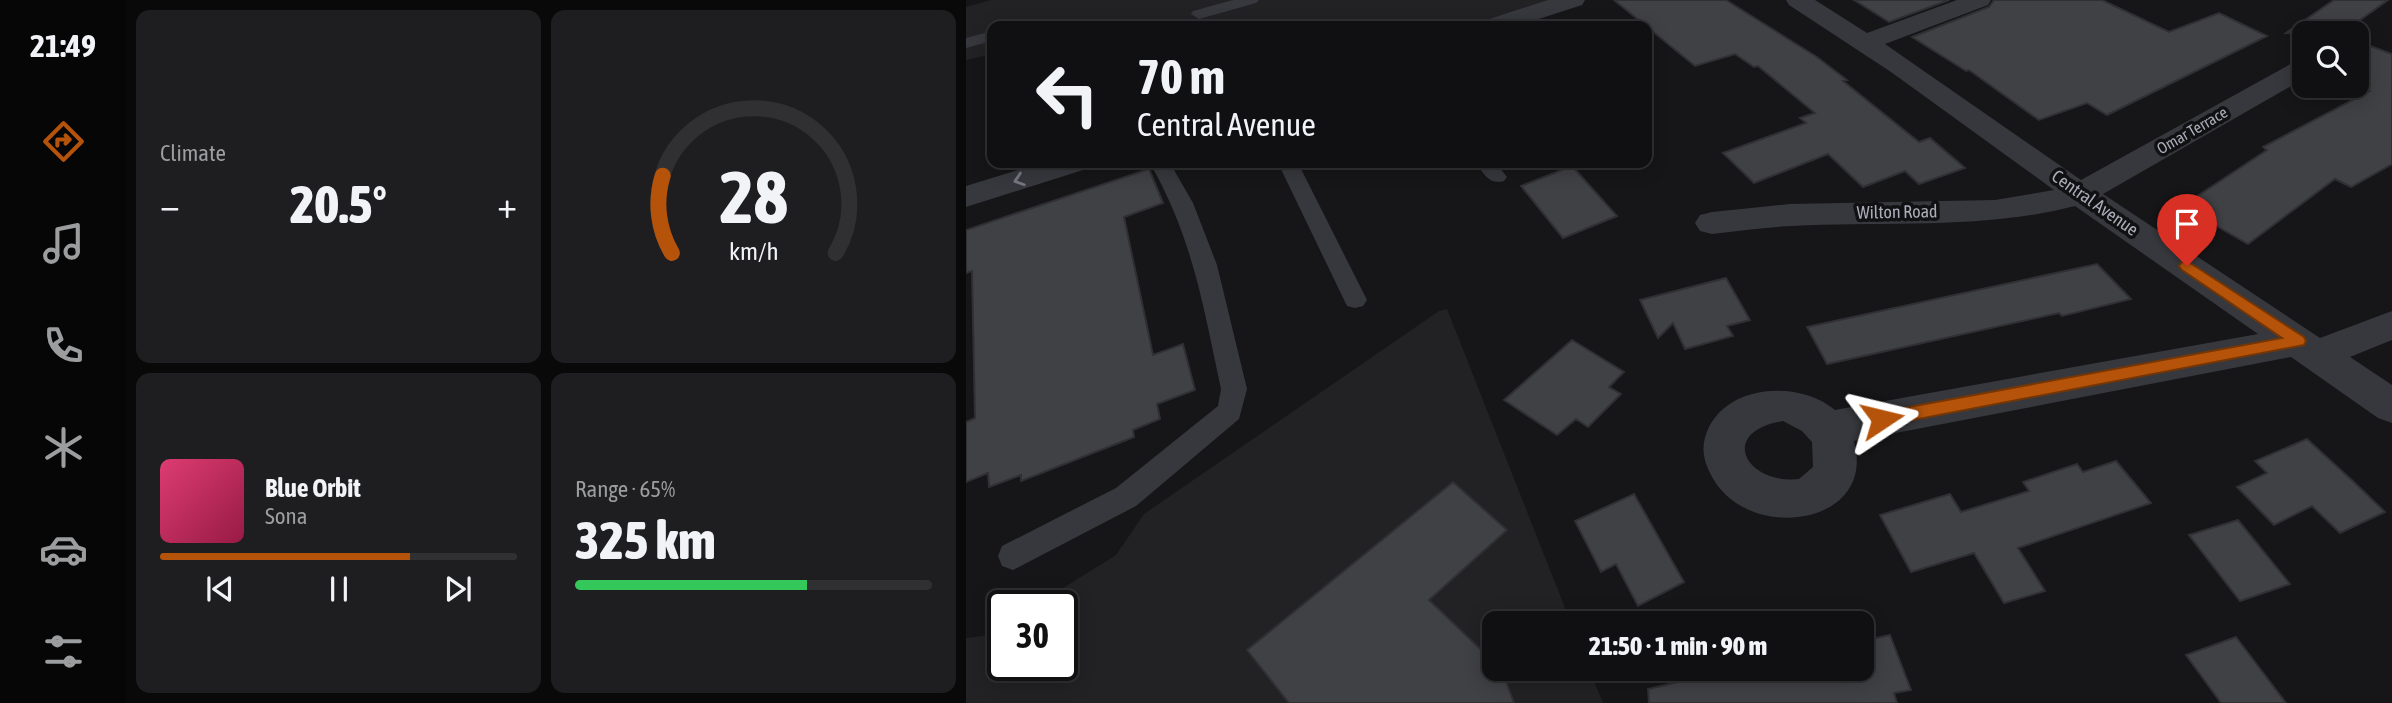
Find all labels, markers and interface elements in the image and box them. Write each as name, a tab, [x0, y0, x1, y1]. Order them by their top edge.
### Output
map controls	[2292, 21, 2369, 98]
button: search	[2292, 21, 2369, 98]
text: 21:49	[30, 27, 96, 64]
text: 70 m	[1137, 48, 1225, 104]
icon: left	[1022, 49, 1113, 140]
street label: Omar Terrace	[2154, 103, 2230, 157]
text: Central Avenue	[1137, 106, 1316, 143]
icon: directions	[39, 117, 88, 166]
text: Climate	[160, 140, 226, 166]
text: 28	[719, 155, 788, 238]
street label: Central Avenue	[2048, 165, 2143, 240]
one-way arrow	[1013, 172, 1025, 186]
text: 20.5°	[290, 174, 387, 234]
text: −	[160, 183, 180, 226]
text: +	[497, 183, 517, 226]
pin	[2157, 194, 2217, 266]
street label: Wilton Road	[1856, 200, 1938, 223]
icon: arrive	[2168, 205, 2206, 243]
icon: music	[39, 219, 88, 268]
text: km/h	[729, 236, 778, 264]
icon: phone	[39, 321, 88, 370]
position arrow	[1845, 382, 1919, 456]
icon: climate	[39, 423, 88, 472]
text: Blue Orbit	[265, 473, 361, 503]
text: Range · 65%	[575, 476, 675, 502]
text: Sona	[265, 503, 307, 529]
text: 325 km	[575, 510, 716, 570]
icon: car	[39, 525, 88, 574]
icon: previous	[201, 570, 239, 608]
icon: pause	[320, 570, 358, 608]
icon: next	[439, 570, 477, 608]
speed limit sign: 30	[987, 590, 1078, 681]
icon: filters	[39, 627, 88, 676]
text: 21:50 · 1 min · 90 m	[1589, 631, 1767, 661]

